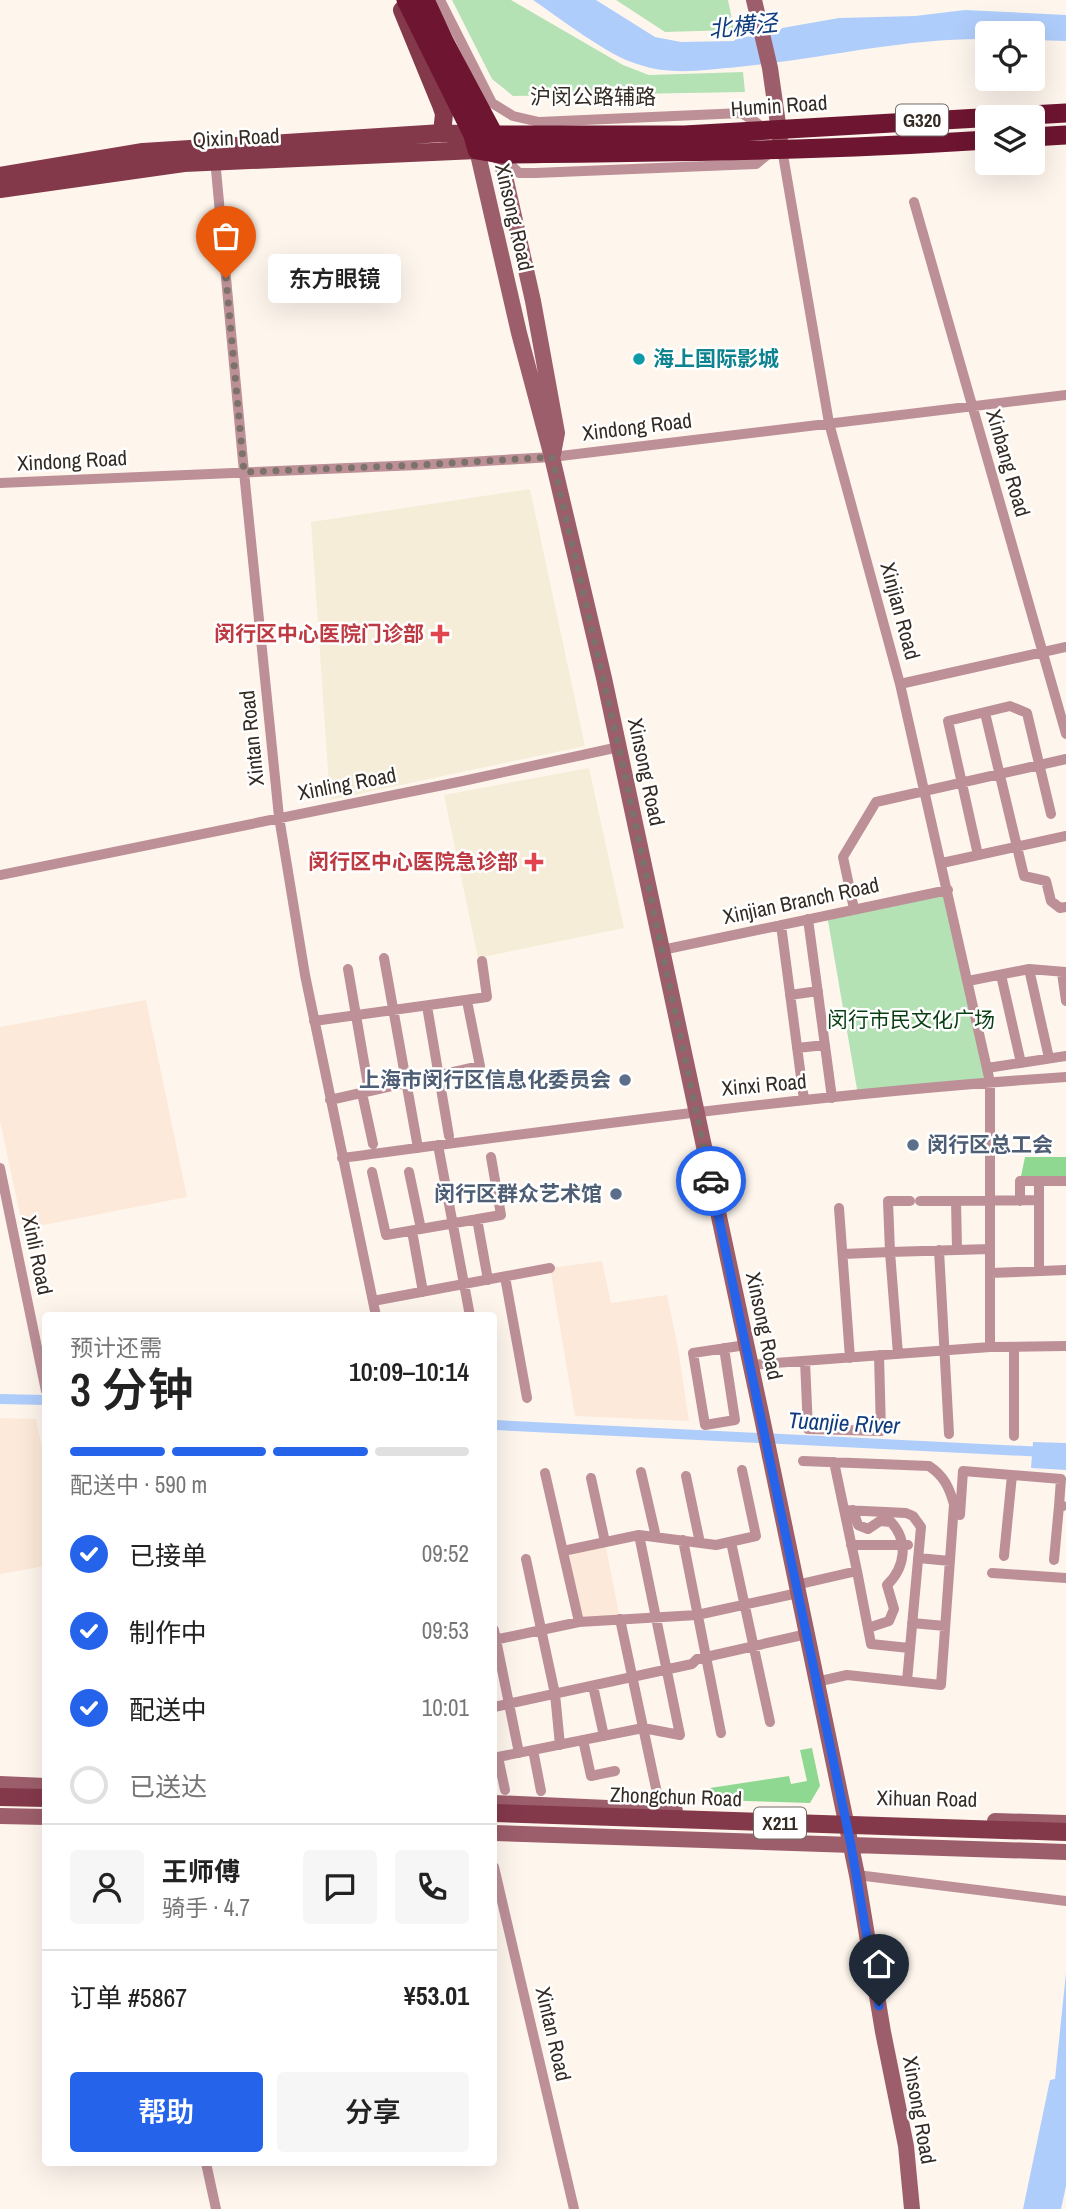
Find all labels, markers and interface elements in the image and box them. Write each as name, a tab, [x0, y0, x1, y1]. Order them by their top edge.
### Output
water label: 北横泾	[707, 6, 781, 45]
map controls	[975, 21, 1045, 175]
button: locate	[975, 21, 1045, 91]
street label: 沪闵公路辅路	[530, 82, 656, 111]
street label: Humin Road	[730, 88, 828, 123]
road number: G320	[896, 104, 948, 136]
button: layers	[975, 105, 1045, 175]
street label: Qixin Road	[192, 121, 280, 154]
street label: Xinsong Road	[488, 160, 541, 273]
pin	[196, 206, 256, 278]
icon: bag	[207, 217, 245, 255]
callout: 东方眼镜	[268, 254, 401, 302]
text: 东方眼镜	[289, 263, 381, 294]
place label: 海上国际影城	[653, 344, 779, 373]
marker: 海上国际影城	[631, 351, 647, 367]
street label: Xindong Road	[581, 405, 693, 448]
street label: Xinbang Road	[979, 406, 1038, 520]
street label: Xindong Road	[16, 443, 128, 478]
street label: Xinjian Road	[874, 559, 927, 663]
place label: 闵行区中心医院门诊部	[214, 619, 424, 648]
marker: 闵行区中心医院门诊部	[430, 624, 450, 644]
street label: Xintan Road	[232, 689, 271, 787]
street label: Xinsong Road	[621, 716, 672, 828]
street label: Xinling Road	[295, 760, 399, 807]
place label: 闵行区中心医院急诊部	[308, 847, 518, 876]
marker: 闵行区中心医院急诊部	[524, 852, 544, 872]
street label: Xinjian Branch Road	[720, 870, 882, 931]
park label: 闵行市民文化广场	[827, 1005, 995, 1034]
place label: 上海市闵行区信息化委员会	[359, 1065, 611, 1094]
street label: Xinxi Road	[720, 1066, 808, 1103]
marker: 上海市闵行区信息化委员会	[617, 1072, 633, 1088]
place label: 闵行区总工会	[927, 1130, 1053, 1159]
marker: 闵行区总工会	[905, 1137, 921, 1153]
courier	[676, 1146, 746, 1216]
icon: car	[692, 1162, 730, 1200]
place label: 闵行区群众艺术馆	[434, 1179, 602, 1208]
marker: 闵行区群众艺术馆	[608, 1186, 624, 1202]
street label: Xinli Road	[15, 1213, 60, 1297]
street label: Xinsong Road	[739, 1270, 790, 1382]
text: 预计还需	[70, 1332, 162, 1363]
text: 10:09–10:14	[349, 1354, 469, 1389]
text: 3 分钟	[70, 1358, 193, 1420]
water label: Tuanjie River	[787, 1404, 901, 1441]
text: 配送中 · 590 m	[70, 1469, 207, 1500]
icon: check	[70, 1535, 108, 1573]
text: 已接单	[129, 1538, 207, 1573]
text: 09:52	[422, 1538, 469, 1569]
icon: check	[70, 1612, 108, 1650]
text: 制作中	[129, 1615, 207, 1650]
text: 09:53	[422, 1615, 469, 1646]
icon: check	[70, 1689, 108, 1727]
text: 配送中	[129, 1692, 207, 1727]
text: 10:01	[422, 1692, 469, 1723]
text: 已送达	[129, 1769, 207, 1804]
street label: Zhongchun Road	[609, 1780, 743, 1813]
street label: Xihuan Road	[876, 1783, 978, 1814]
road number: X211	[754, 1808, 806, 1839]
button: person	[70, 1850, 144, 1924]
button: chat	[303, 1850, 377, 1924]
button: phone	[395, 1850, 469, 1924]
text: 王师傅	[162, 1854, 240, 1889]
text: 骑手 · 4.7	[162, 1892, 250, 1923]
pin	[849, 1934, 909, 2006]
icon: home	[860, 1945, 898, 1983]
text: ¥53.01	[404, 1978, 469, 2013]
text: 订单 #5867	[70, 1980, 187, 2015]
street label: Xintan Road	[529, 1984, 578, 2084]
street label: Xinsong Road	[896, 2054, 943, 2166]
button: 帮助	[70, 2072, 263, 2152]
button: 分享	[277, 2072, 469, 2152]

